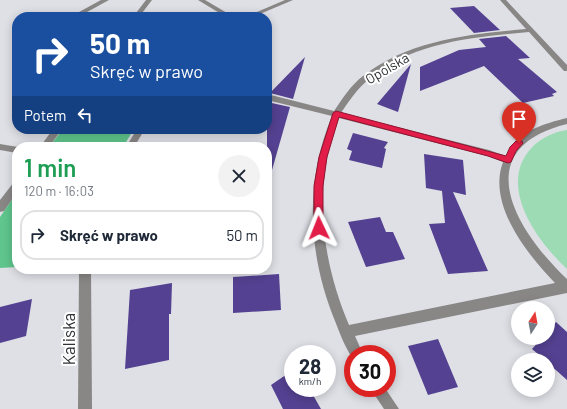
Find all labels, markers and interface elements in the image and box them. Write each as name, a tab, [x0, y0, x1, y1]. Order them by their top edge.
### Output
text: 50 m	[90, 26, 150, 60]
icon: right	[24, 28, 76, 80]
street label: Opolska	[362, 49, 412, 87]
text: Skręć w prawo	[90, 60, 203, 82]
pin	[502, 102, 536, 143]
icon: left	[74, 104, 96, 126]
text: Potem	[24, 106, 66, 124]
icon: arrive	[508, 108, 530, 130]
text: 1 min	[24, 153, 76, 182]
button: close	[218, 155, 260, 197]
text: 120 m · 16:03	[24, 183, 94, 199]
position arrow	[298, 207, 340, 249]
icon: right	[26, 224, 48, 246]
text: Skręć w prawo	[60, 226, 158, 244]
text: 50 m	[226, 226, 258, 244]
north arrow	[511, 301, 555, 345]
map controls	[511, 301, 555, 397]
street label: Kaliska	[58, 313, 78, 365]
speed limit sign: 30	[344, 345, 396, 397]
button: layers	[511, 353, 555, 397]
text: 28	[299, 354, 321, 378]
text: km/h	[299, 375, 321, 387]

